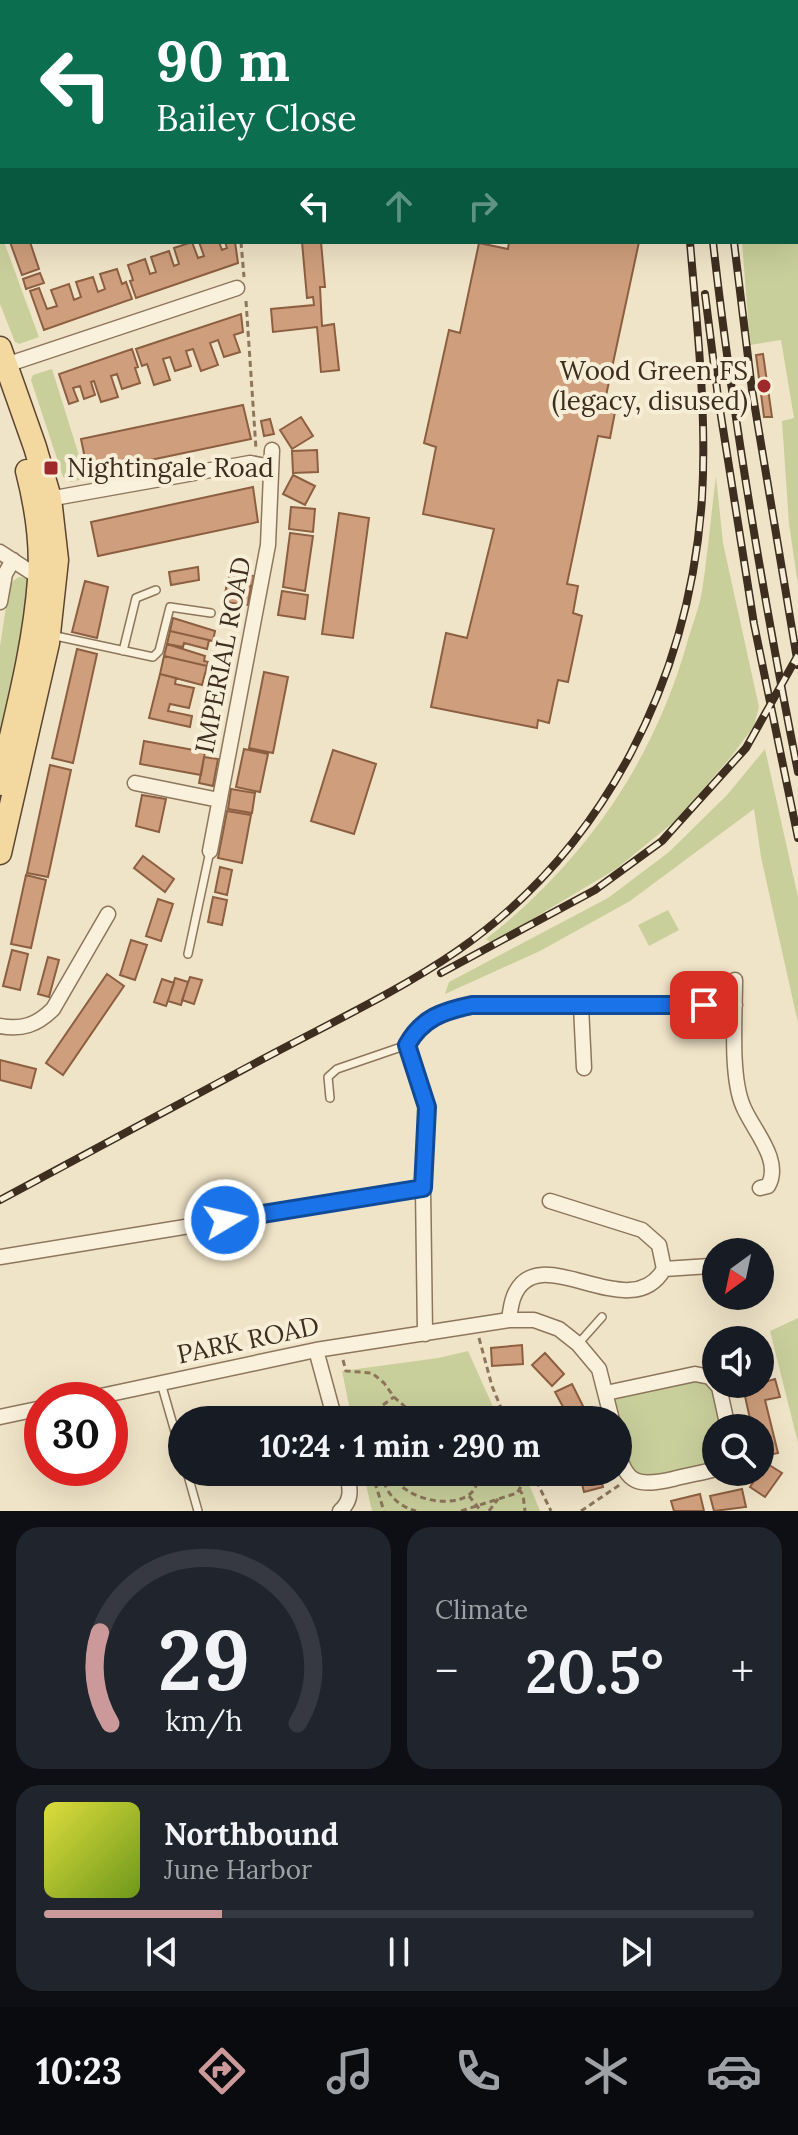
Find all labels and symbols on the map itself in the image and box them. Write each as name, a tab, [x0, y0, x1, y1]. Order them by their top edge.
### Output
place label: Wood Green FS (legacy, disused)	[552, 354, 748, 418]
marker: Wood Green FS (legacy, disused)	[755, 377, 773, 395]
place label: Nightingale Road	[67, 451, 274, 484]
marker: Nightingale Road	[42, 459, 60, 477]
street label: IMPERIAL ROAD	[187, 554, 258, 756]
pin	[670, 971, 738, 1039]
position arrow	[183, 1178, 267, 1262]
north arrow	[702, 1238, 774, 1310]
street label: PARK ROAD	[174, 1308, 322, 1371]
speed limit sign: 30	[24, 1382, 128, 1486]

